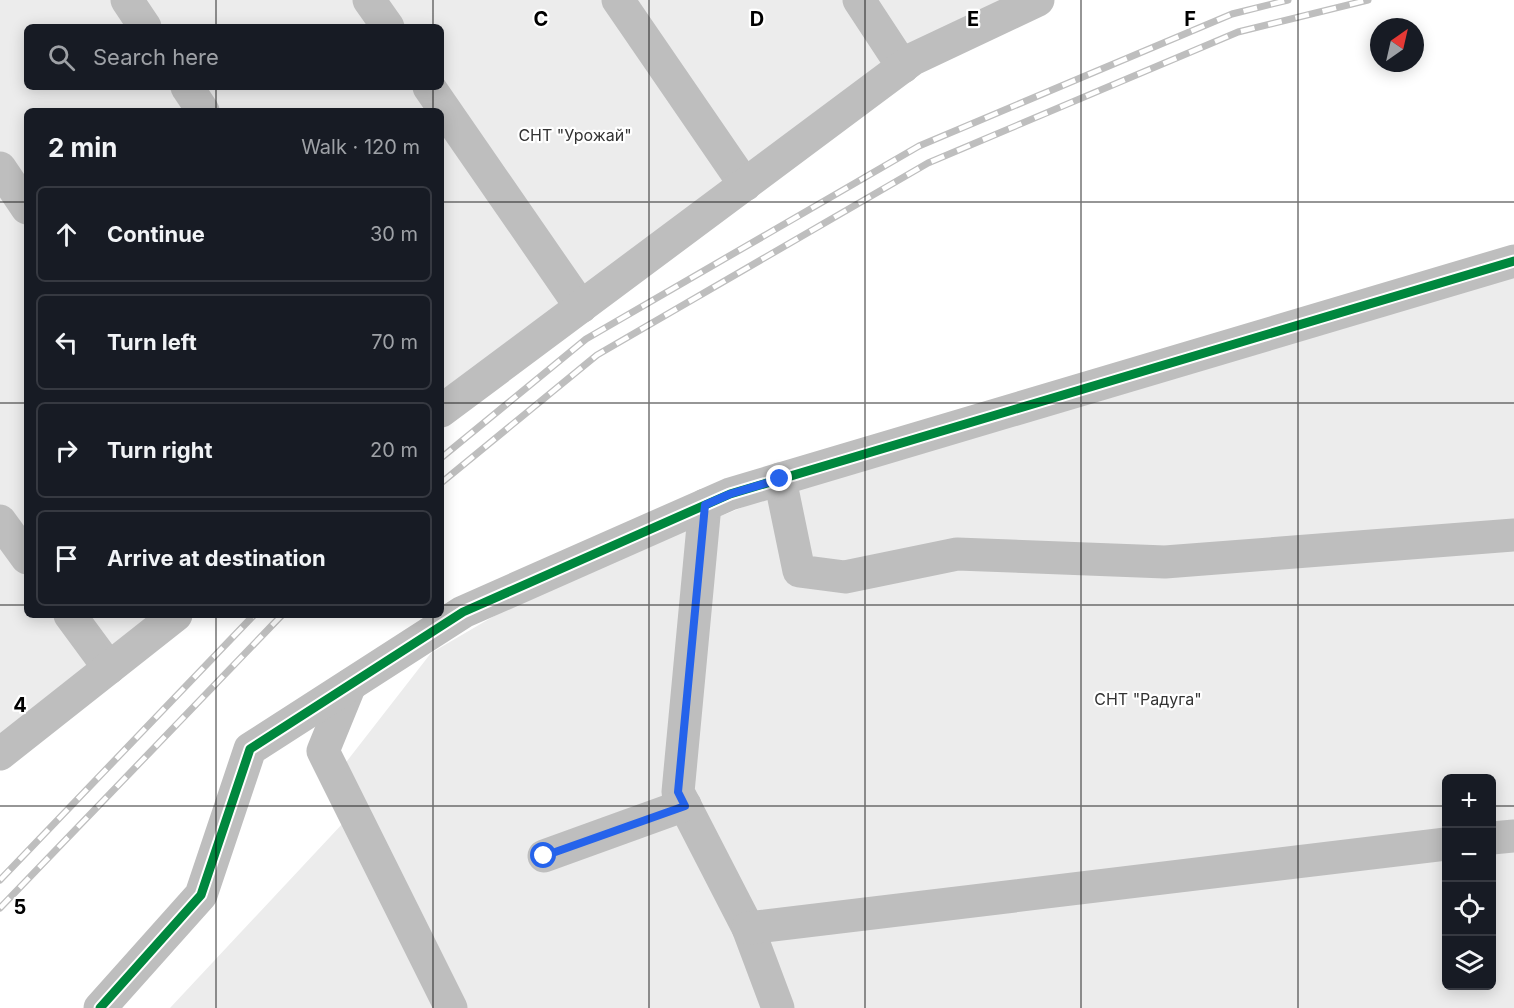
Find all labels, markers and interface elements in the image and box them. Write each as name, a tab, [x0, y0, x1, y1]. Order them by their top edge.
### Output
text: C	[534, 7, 548, 31]
text: D	[750, 7, 764, 31]
text: E	[967, 7, 979, 31]
text: F	[1184, 7, 1196, 31]
north arrow	[1370, 18, 1424, 72]
search box	[24, 24, 444, 90]
icon: search	[45, 41, 78, 74]
text: Search here	[93, 44, 219, 70]
park label: СНТ "Урожай"	[518, 125, 632, 145]
text: 2 min	[48, 132, 118, 163]
text: Walk · 120 m	[301, 135, 420, 159]
icon: ahead	[50, 218, 83, 251]
text: Continue	[107, 221, 205, 247]
text: 30 m	[370, 222, 418, 246]
icon: left	[50, 326, 83, 359]
text: Turn left	[107, 329, 197, 355]
text: 70 m	[371, 330, 418, 354]
icon: right	[50, 434, 83, 467]
text: Turn right	[107, 437, 213, 463]
text: 20 m	[370, 438, 418, 462]
route end	[766, 465, 792, 491]
icon: arrive	[50, 542, 83, 575]
text: Arrive at destination	[107, 545, 326, 571]
park label: СНТ "Радуга"	[1094, 689, 1202, 709]
text: 4	[13, 693, 27, 717]
map controls	[1442, 774, 1496, 990]
button: +	[1442, 774, 1496, 828]
button: −	[1442, 828, 1496, 882]
route start	[530, 842, 556, 868]
button: locate	[1442, 882, 1496, 936]
text: 5	[14, 895, 26, 919]
button: layers	[1442, 936, 1496, 990]

